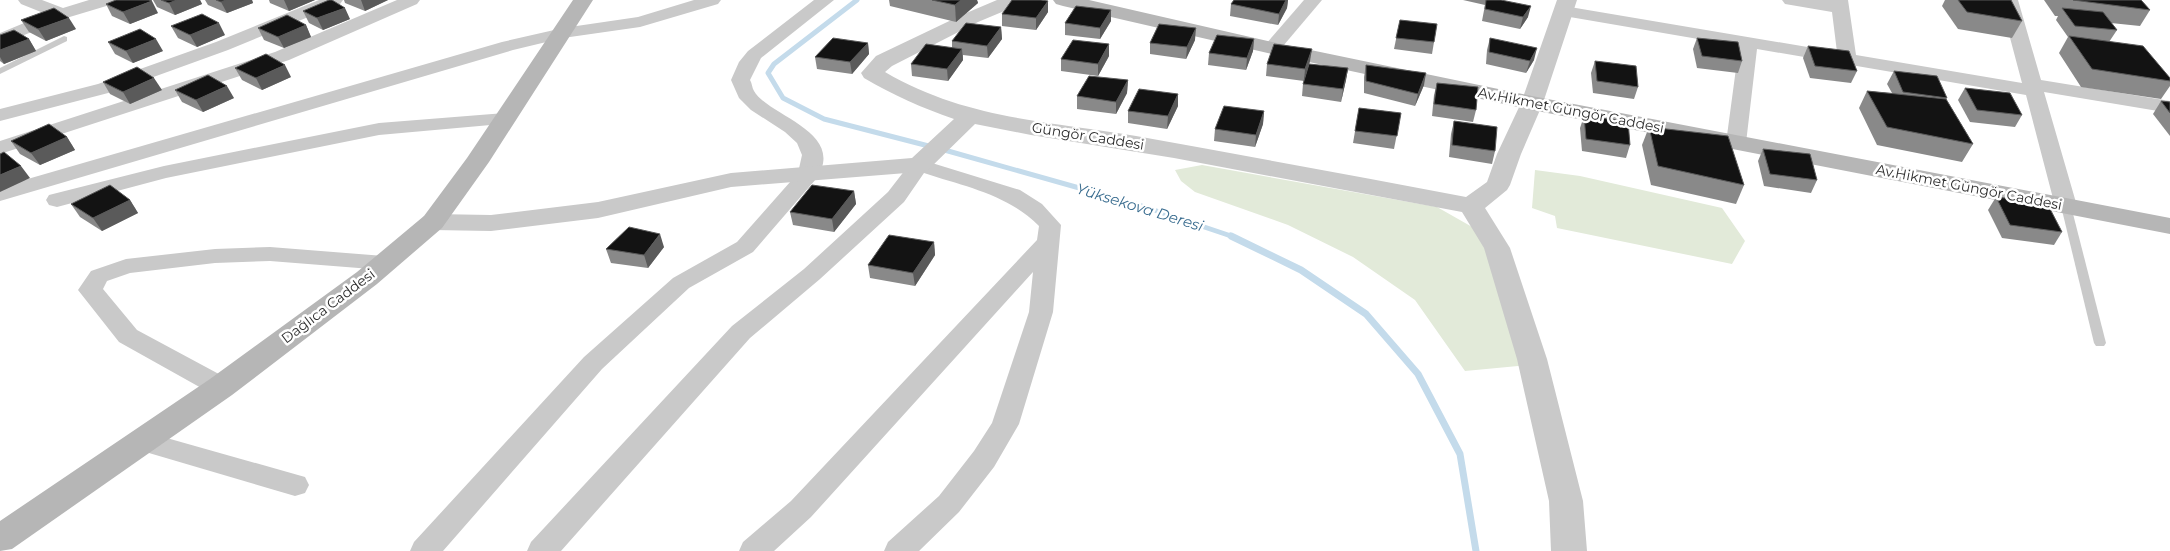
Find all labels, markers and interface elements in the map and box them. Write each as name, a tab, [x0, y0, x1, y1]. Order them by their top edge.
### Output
street label: Av.Hikmet Güngör Caddesi	[1476, 83, 1666, 137]
street label: Güngör Caddesi	[1031, 118, 1145, 154]
street label: Av.Hikmet Güngör Caddesi	[1874, 160, 2064, 214]
water label: Yüksekova Deresi	[1074, 179, 1207, 236]
street label: Dağlıca Caddesi	[278, 265, 378, 347]

